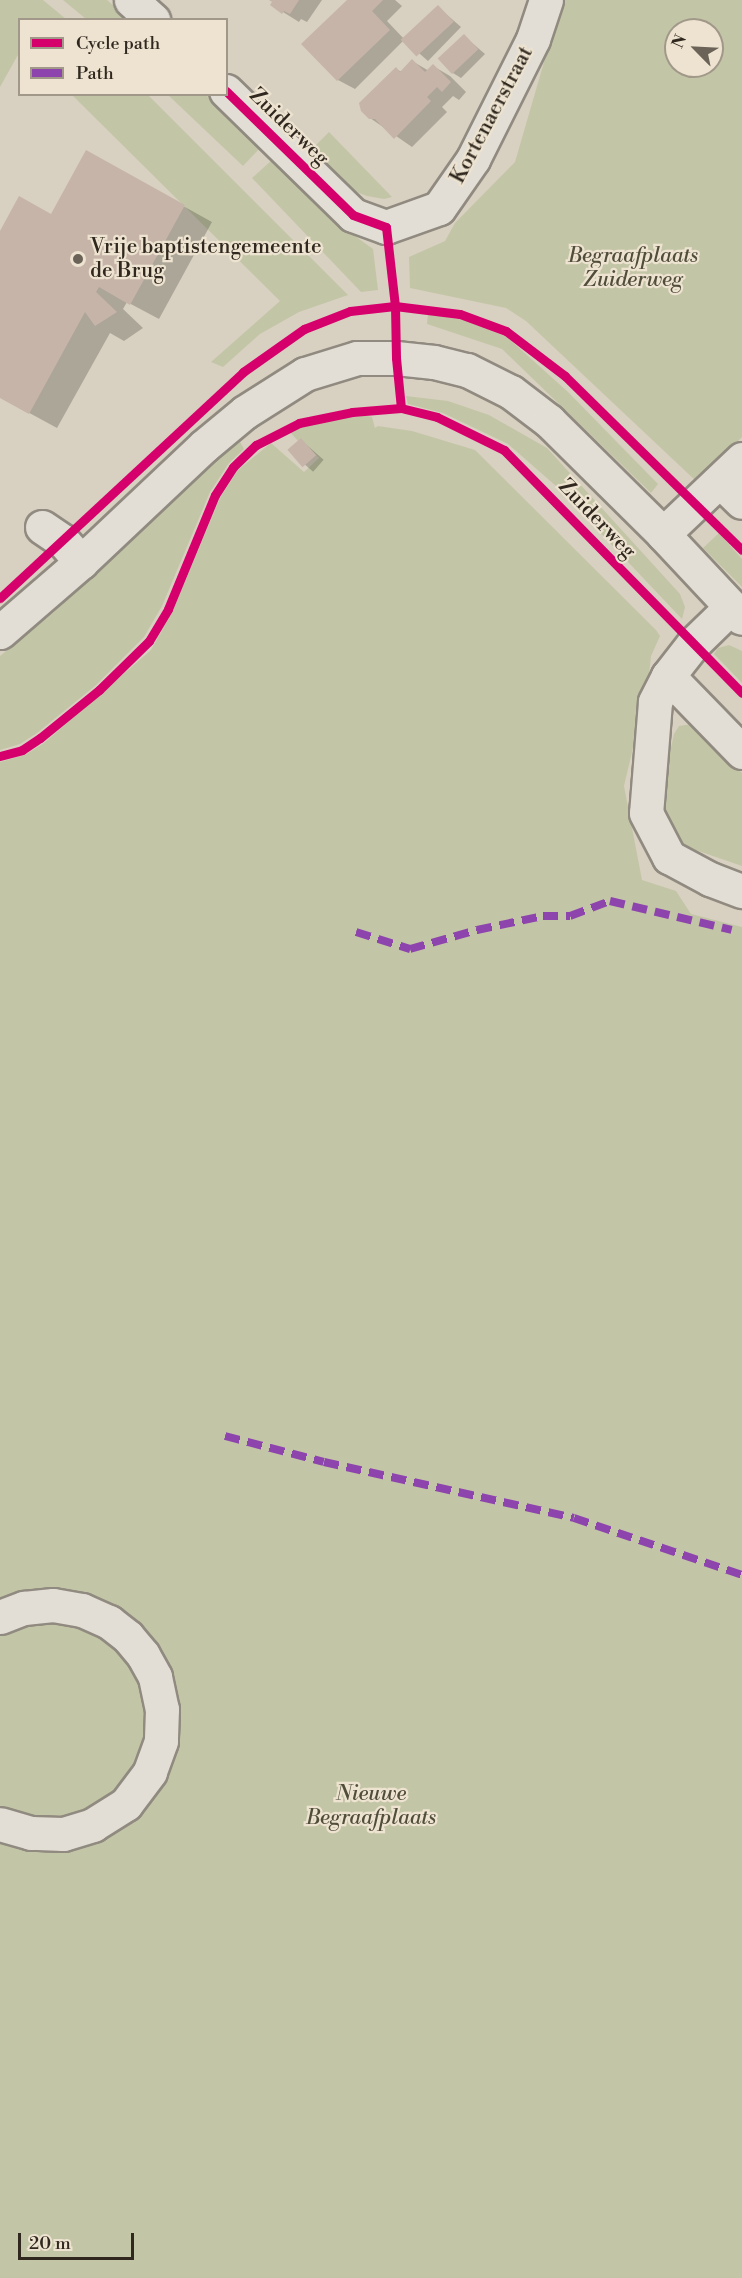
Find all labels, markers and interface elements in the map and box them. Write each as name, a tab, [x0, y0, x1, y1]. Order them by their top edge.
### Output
legend	[18, 18, 228, 96]
north arrow	[664, 18, 724, 78]
text: Cycle path	[76, 32, 160, 55]
text: N	[668, 32, 691, 51]
street label: Kortenaerstraat	[445, 42, 539, 188]
text: Path	[76, 62, 114, 85]
street label: Zuiderweg	[244, 83, 334, 171]
place label: Vrije baptistengemeente de Brug	[90, 234, 322, 284]
park label: Begraafplaats Zuiderweg	[568, 243, 698, 293]
marker: Vrije baptistengemeente de Brug	[71, 252, 85, 266]
street label: Zuiderweg	[553, 474, 641, 564]
park label: Nieuwe Begraafplaats	[306, 1781, 436, 1831]
scale bar	[21, 2221, 136, 2259]
text: 20 m	[29, 2232, 71, 2255]

